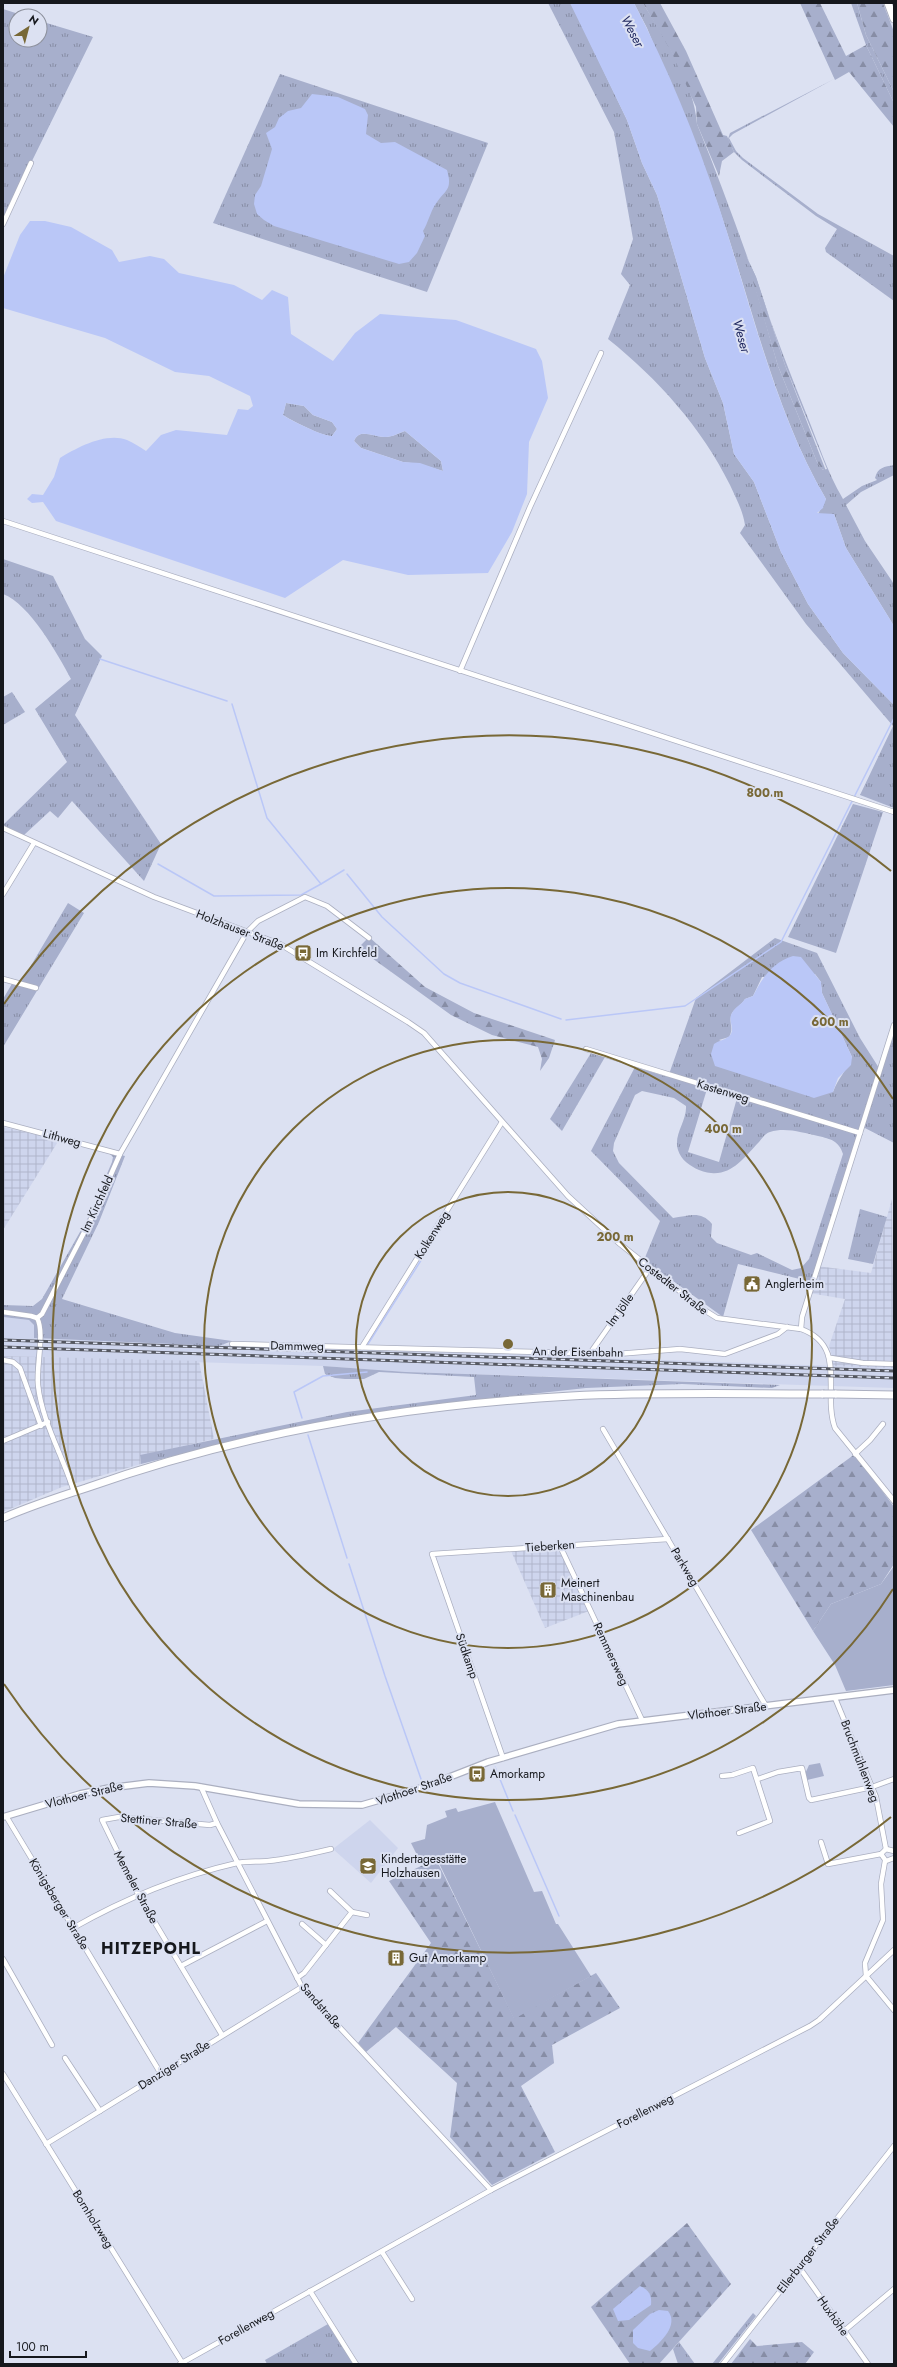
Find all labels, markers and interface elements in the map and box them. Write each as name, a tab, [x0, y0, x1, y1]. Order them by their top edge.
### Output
north arrow	[8, 8, 48, 48]
text: N	[26, 11, 42, 29]
water label: Weser	[616, 12, 649, 51]
water label: Weser	[728, 317, 756, 356]
text: 800 m	[747, 784, 784, 802]
street label: Holzhauser Straße	[193, 905, 287, 955]
bus stop icon: Im Kirchfeld	[293, 943, 313, 963]
place label: Im Kirchfeld	[316, 944, 377, 962]
text: 600 m	[811, 1013, 849, 1031]
street label: Kastenweg	[695, 1075, 751, 1107]
text: 400 m	[704, 1120, 742, 1138]
street label: Lithweg	[41, 1124, 83, 1152]
street label: Im Kirchfeld	[76, 1173, 118, 1235]
street label: Kolkenweg	[410, 1207, 454, 1263]
text: 200 m	[596, 1228, 634, 1246]
street label: Costedter Straße	[634, 1253, 712, 1319]
public building icon: Anglerheim	[742, 1274, 762, 1294]
place label: Anglerheim	[765, 1275, 824, 1293]
street label: Im Jölle	[602, 1290, 638, 1330]
street label: Dammweg	[270, 1337, 324, 1355]
centre of rings	[501, 1337, 515, 1351]
street label: An der Eisenbahn	[532, 1342, 624, 1362]
street label: Tieberken	[525, 1535, 575, 1557]
street label: Parkweg	[666, 1544, 704, 1590]
place label: Meinert Maschinenbau	[561, 1574, 634, 1606]
building icon: Meinert Maschinenbau	[538, 1580, 558, 1600]
street label: Remmersweg	[589, 1620, 633, 1688]
street label: Südkamp	[451, 1631, 483, 1681]
street label: Vlothoer Straße	[687, 1697, 767, 1725]
street label: Bruchmühlenweg	[836, 1717, 884, 1805]
bus stop icon: Amorkamp	[467, 1764, 487, 1784]
place label: Amorkamp	[490, 1765, 545, 1783]
street label: Vlothoer Straße	[374, 1768, 454, 1810]
street label: Vlothoer Straße	[43, 1777, 125, 1813]
street label: Stettiner Straße	[120, 1809, 198, 1833]
street label: Memeler Straße	[109, 1847, 163, 1927]
place label: Kindertagesstätte Holzhausen	[381, 1850, 466, 1882]
street label: Königsberger Straße	[24, 1855, 94, 1953]
school or university icon: Kindertagesstätte Holzhausen	[358, 1856, 378, 1876]
district label: HITZEPOHL	[101, 1937, 201, 1960]
building icon: Gut Amorkamp	[386, 1948, 406, 1968]
place label: Gut Amorkamp	[409, 1949, 486, 1967]
street label: Sandstraße	[296, 1979, 346, 2033]
street label: Danziger Straße	[134, 2036, 214, 2094]
street label: Forellenweg	[614, 2089, 676, 2133]
street label: Bornholzweg	[68, 2186, 118, 2252]
street label: Ellerburger Straße	[772, 2213, 844, 2297]
street label: Huxhöhe	[813, 2292, 853, 2340]
street label: Forellenweg	[215, 2304, 277, 2350]
scale bar	[10, 2333, 86, 2359]
text: 100 m	[16, 2338, 49, 2356]

